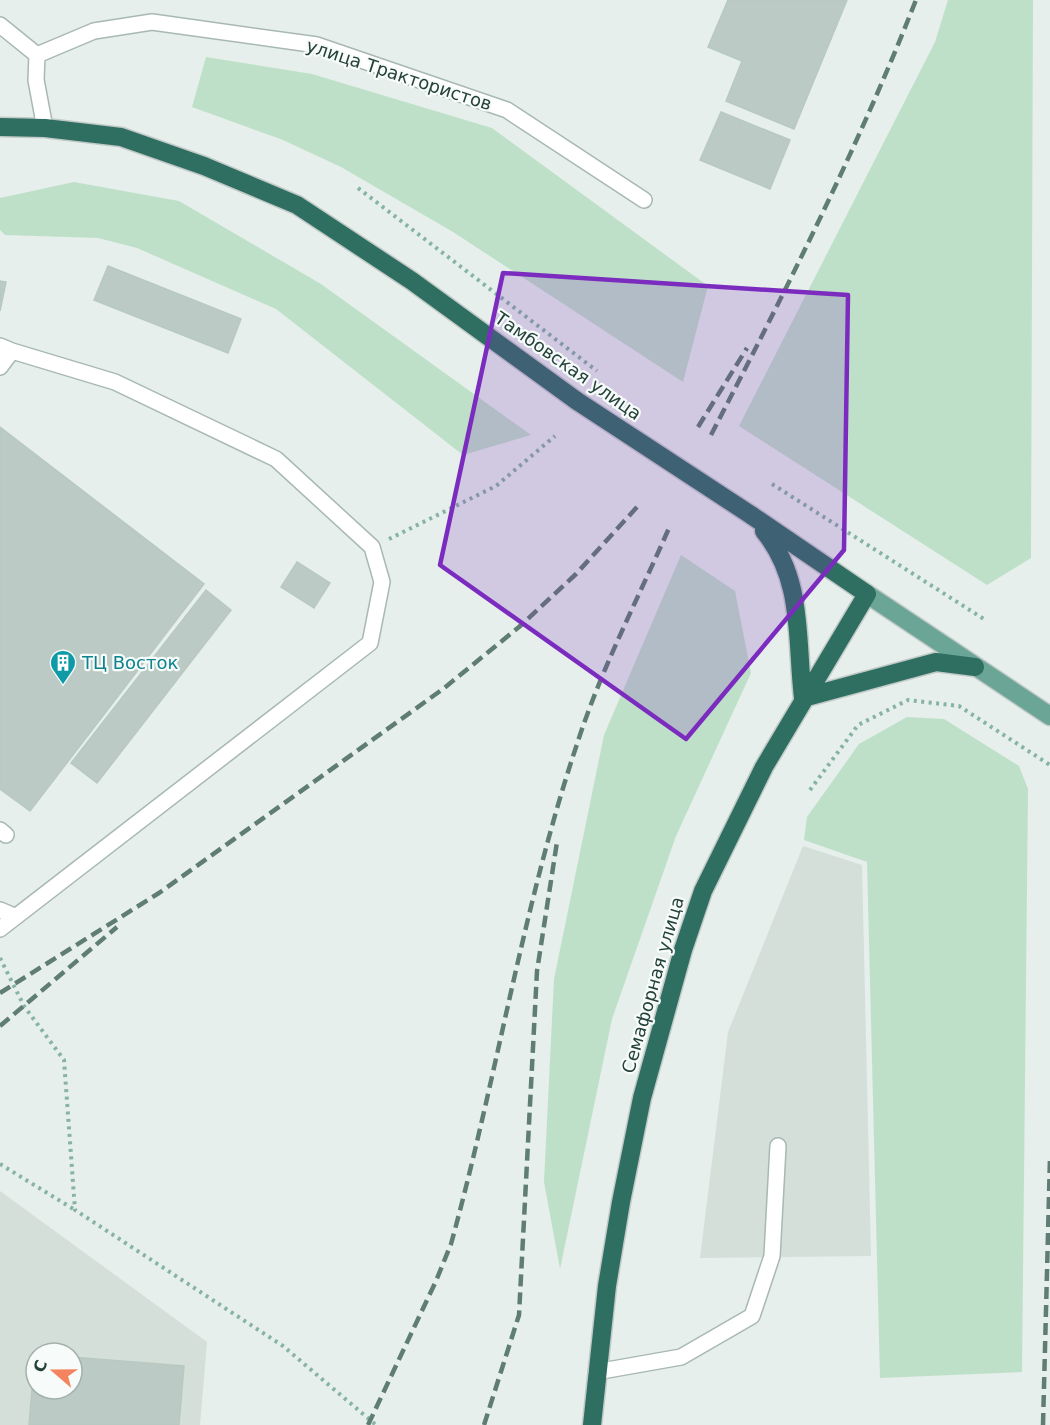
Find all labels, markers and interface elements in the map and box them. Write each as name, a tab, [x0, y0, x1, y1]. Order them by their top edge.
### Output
street label: улица Трактористов	[304, 35, 495, 114]
street label: Тамбовская улица	[490, 307, 645, 424]
building icon: ТЦ Восток	[48, 648, 78, 686]
place label: ТЦ Восток	[81, 652, 178, 673]
street label: Семафорная улица	[617, 894, 688, 1076]
north arrow	[24, 1341, 84, 1401]
text: С	[29, 1357, 51, 1375]

